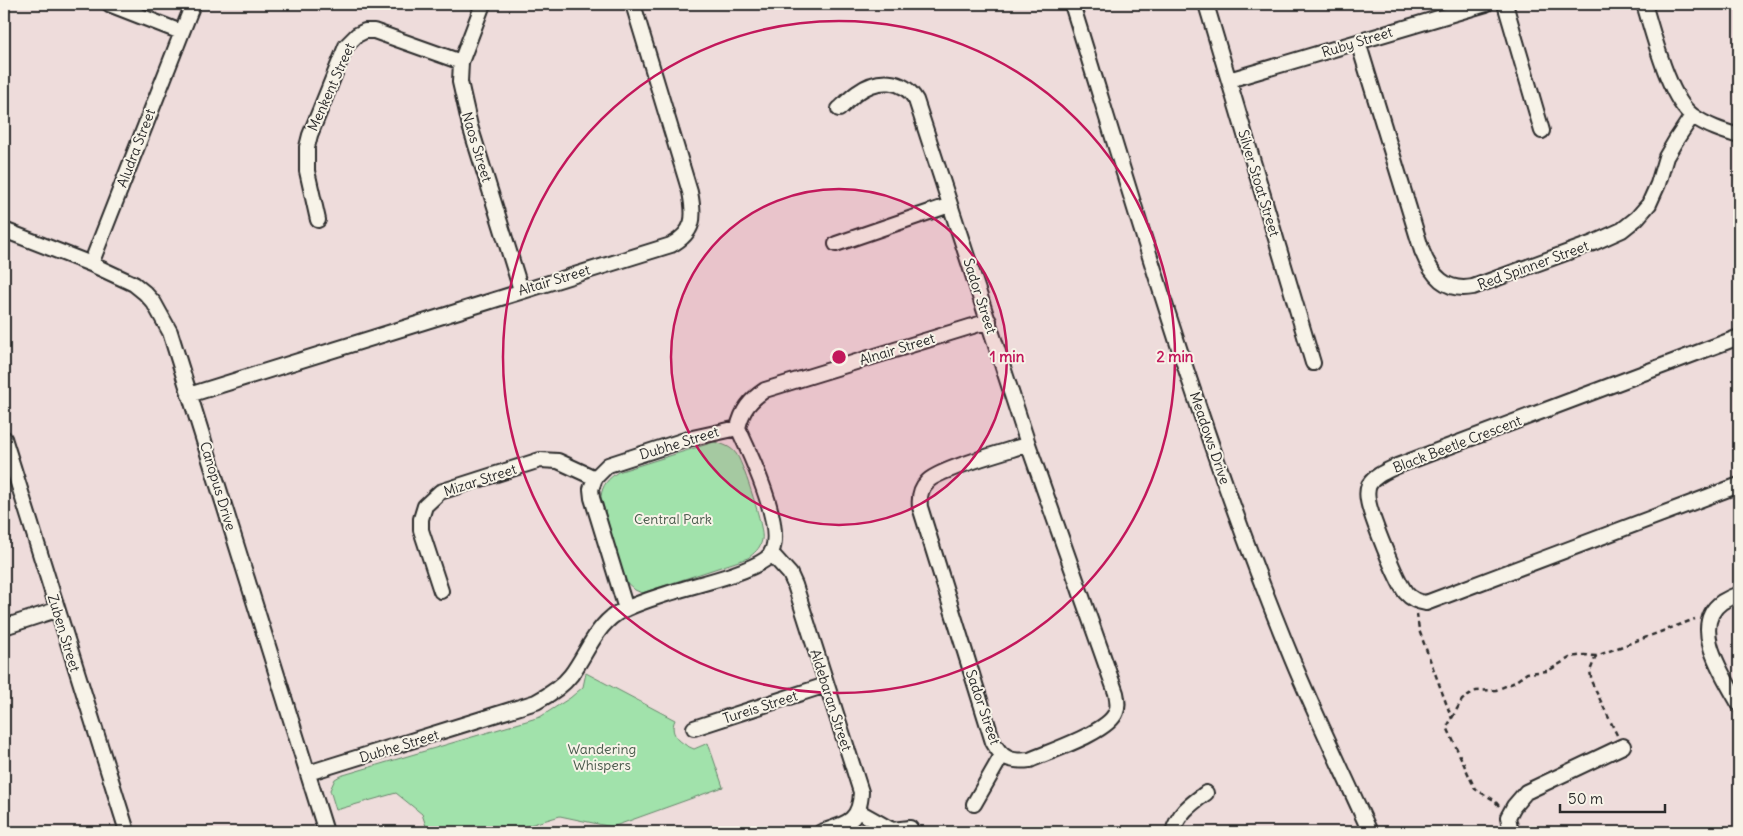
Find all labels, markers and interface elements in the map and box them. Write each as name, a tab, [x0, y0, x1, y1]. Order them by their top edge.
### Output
street label: Ruby Street	[1319, 23, 1395, 61]
street label: Menkent Street	[303, 40, 359, 134]
street label: Aludra Street	[113, 106, 159, 190]
street label: Naos Street	[458, 110, 496, 185]
street label: Silver Stoat Street	[1234, 127, 1284, 239]
street label: Red Spinner Street	[1475, 236, 1591, 293]
street label: Sador Street	[959, 256, 1001, 336]
street label: Altair Street	[516, 260, 592, 299]
street label: Alnair Street	[857, 329, 937, 369]
text: 1 min	[990, 347, 1025, 366]
text: 2 min	[1157, 347, 1194, 366]
centre of rings	[830, 348, 848, 366]
street label: Meadows Drive	[1186, 389, 1234, 487]
street label: Black Beetle Crescent	[1390, 411, 1524, 477]
street label: Dubhe Street	[637, 422, 721, 464]
street label: Canopus Drive	[196, 439, 240, 533]
street label: Mizar Street	[441, 460, 519, 500]
park label: Central Park	[634, 510, 712, 528]
street label: Zuben Street	[44, 592, 84, 674]
street label: Aldebaran Street	[806, 647, 856, 753]
street label: Sador Street	[962, 667, 1004, 747]
street label: Tureis Street	[720, 686, 800, 728]
street label: Dubhe Street	[357, 725, 441, 767]
park label: Wandering Whispers	[568, 740, 636, 774]
scale bar	[1560, 781, 1666, 813]
text: 50 m	[1568, 789, 1603, 808]

